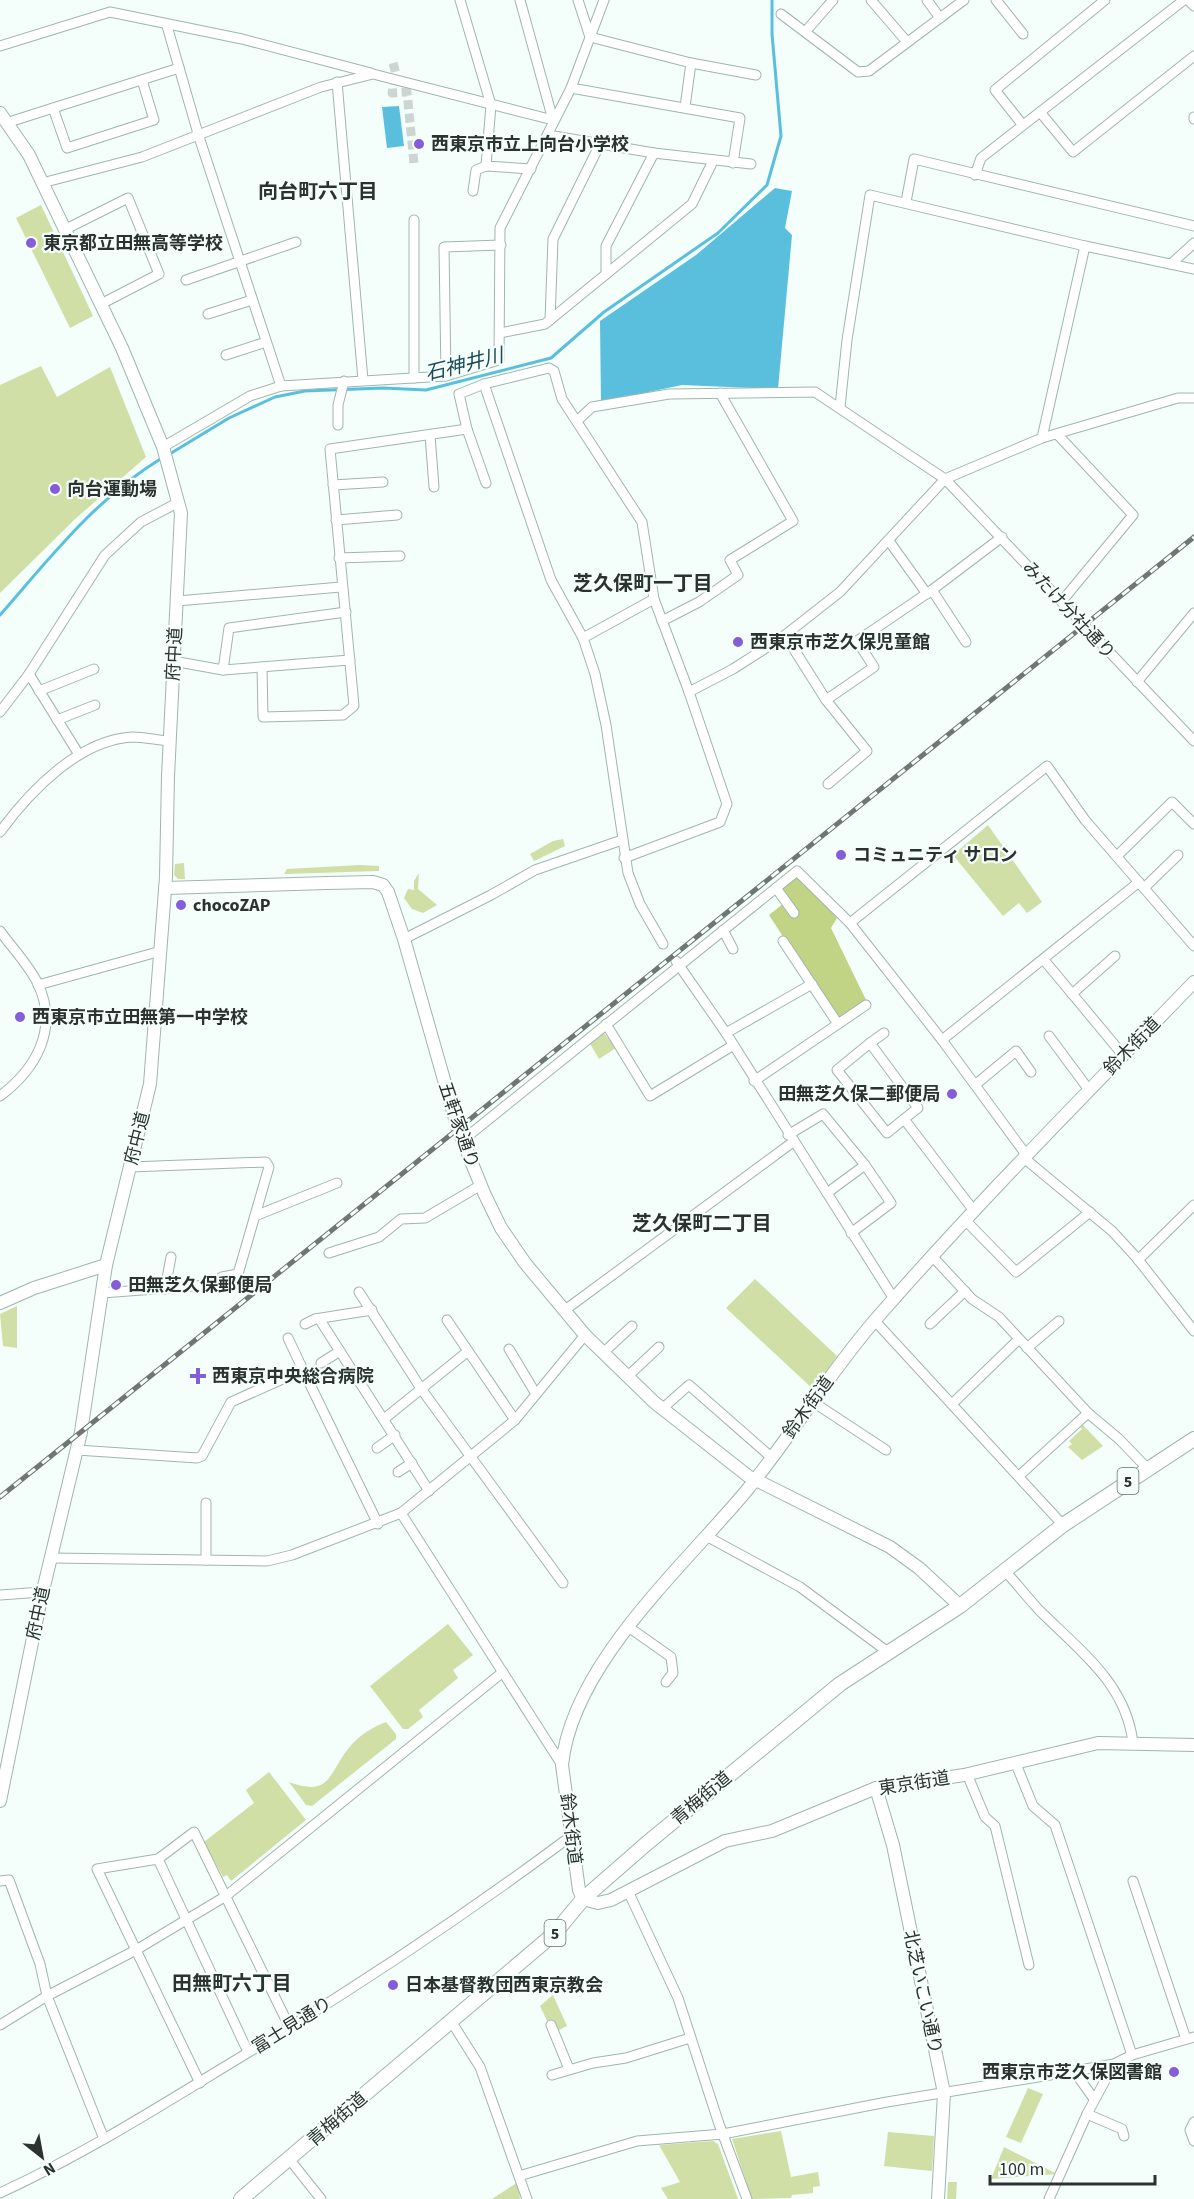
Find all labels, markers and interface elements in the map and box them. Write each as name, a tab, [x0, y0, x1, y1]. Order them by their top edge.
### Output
place label: 西東京市立上向台小学校	[431, 132, 629, 157]
marker: 西東京市立上向台小学校	[412, 137, 426, 151]
district label: 向台町六丁目	[258, 178, 378, 206]
place label: 東京都立田無高等学校	[43, 231, 223, 256]
marker: 東京都立田無高等学校	[24, 236, 38, 250]
water label: 石神井川	[422, 341, 508, 388]
place label: 向台運動場	[67, 477, 157, 502]
marker: 向台運動場	[48, 482, 62, 496]
street label: みたけ分社通り	[1017, 556, 1121, 665]
district label: 芝久保町一丁目	[573, 570, 713, 598]
street label: 府中道	[161, 626, 188, 682]
place label: 西東京市芝久保児童館	[750, 630, 930, 655]
marker: 西東京市芝久保児童館	[731, 635, 745, 649]
place label: コミュニティ サロン	[853, 843, 1018, 868]
marker: コミュニティ サロン	[834, 848, 848, 862]
place label: chocoZAP	[193, 893, 271, 918]
marker: chocoZAP	[174, 898, 188, 912]
place label: 西東京市立田無第一中学校	[32, 1005, 248, 1030]
marker: 西東京市立田無第一中学校	[13, 1010, 27, 1024]
street label: 鈴木街道	[1098, 1012, 1166, 1081]
street label: 五軒家通り	[432, 1079, 485, 1172]
place label: 田無芝久保二郵便局	[778, 1082, 940, 1107]
marker: 田無芝久保二郵便局	[945, 1087, 959, 1101]
street label: 府中道	[119, 1109, 156, 1167]
district label: 芝久保町二丁目	[632, 1210, 772, 1238]
place label: 田無芝久保郵便局	[128, 1273, 272, 1298]
marker: 田無芝久保郵便局	[109, 1278, 123, 1292]
place label: 西東京中央総合病院	[212, 1364, 374, 1389]
marker: 西東京中央総合病院	[189, 1367, 207, 1385]
street label: 鈴木街道	[777, 1371, 840, 1444]
road number: 5	[1118, 1468, 1138, 1494]
street label: 府中道	[21, 1584, 56, 1642]
street label: 青梅街道	[666, 1766, 737, 1831]
street label: 東京街道	[877, 1766, 952, 1801]
street label: 鈴木街道	[554, 1792, 587, 1866]
road number: 5	[544, 1920, 566, 1946]
street label: 北芝いこい通り	[897, 1928, 948, 2056]
district label: 田無町六丁目	[172, 1970, 292, 1998]
place label: 日本基督教団西東京教会	[405, 1973, 603, 1998]
marker: 日本基督教団西東京教会	[386, 1978, 400, 1992]
street label: 富士見通り	[247, 1991, 337, 2060]
place label: 西東京市芝久保図書館	[982, 2060, 1162, 2085]
marker: 西東京市芝久保図書館	[1167, 2065, 1181, 2079]
street label: 青梅街道	[302, 2086, 373, 2152]
north arrow	[12, 2127, 72, 2187]
scale bar	[990, 2148, 1155, 2186]
text: N	[39, 2157, 59, 2181]
text: 100 m	[999, 2157, 1044, 2182]

